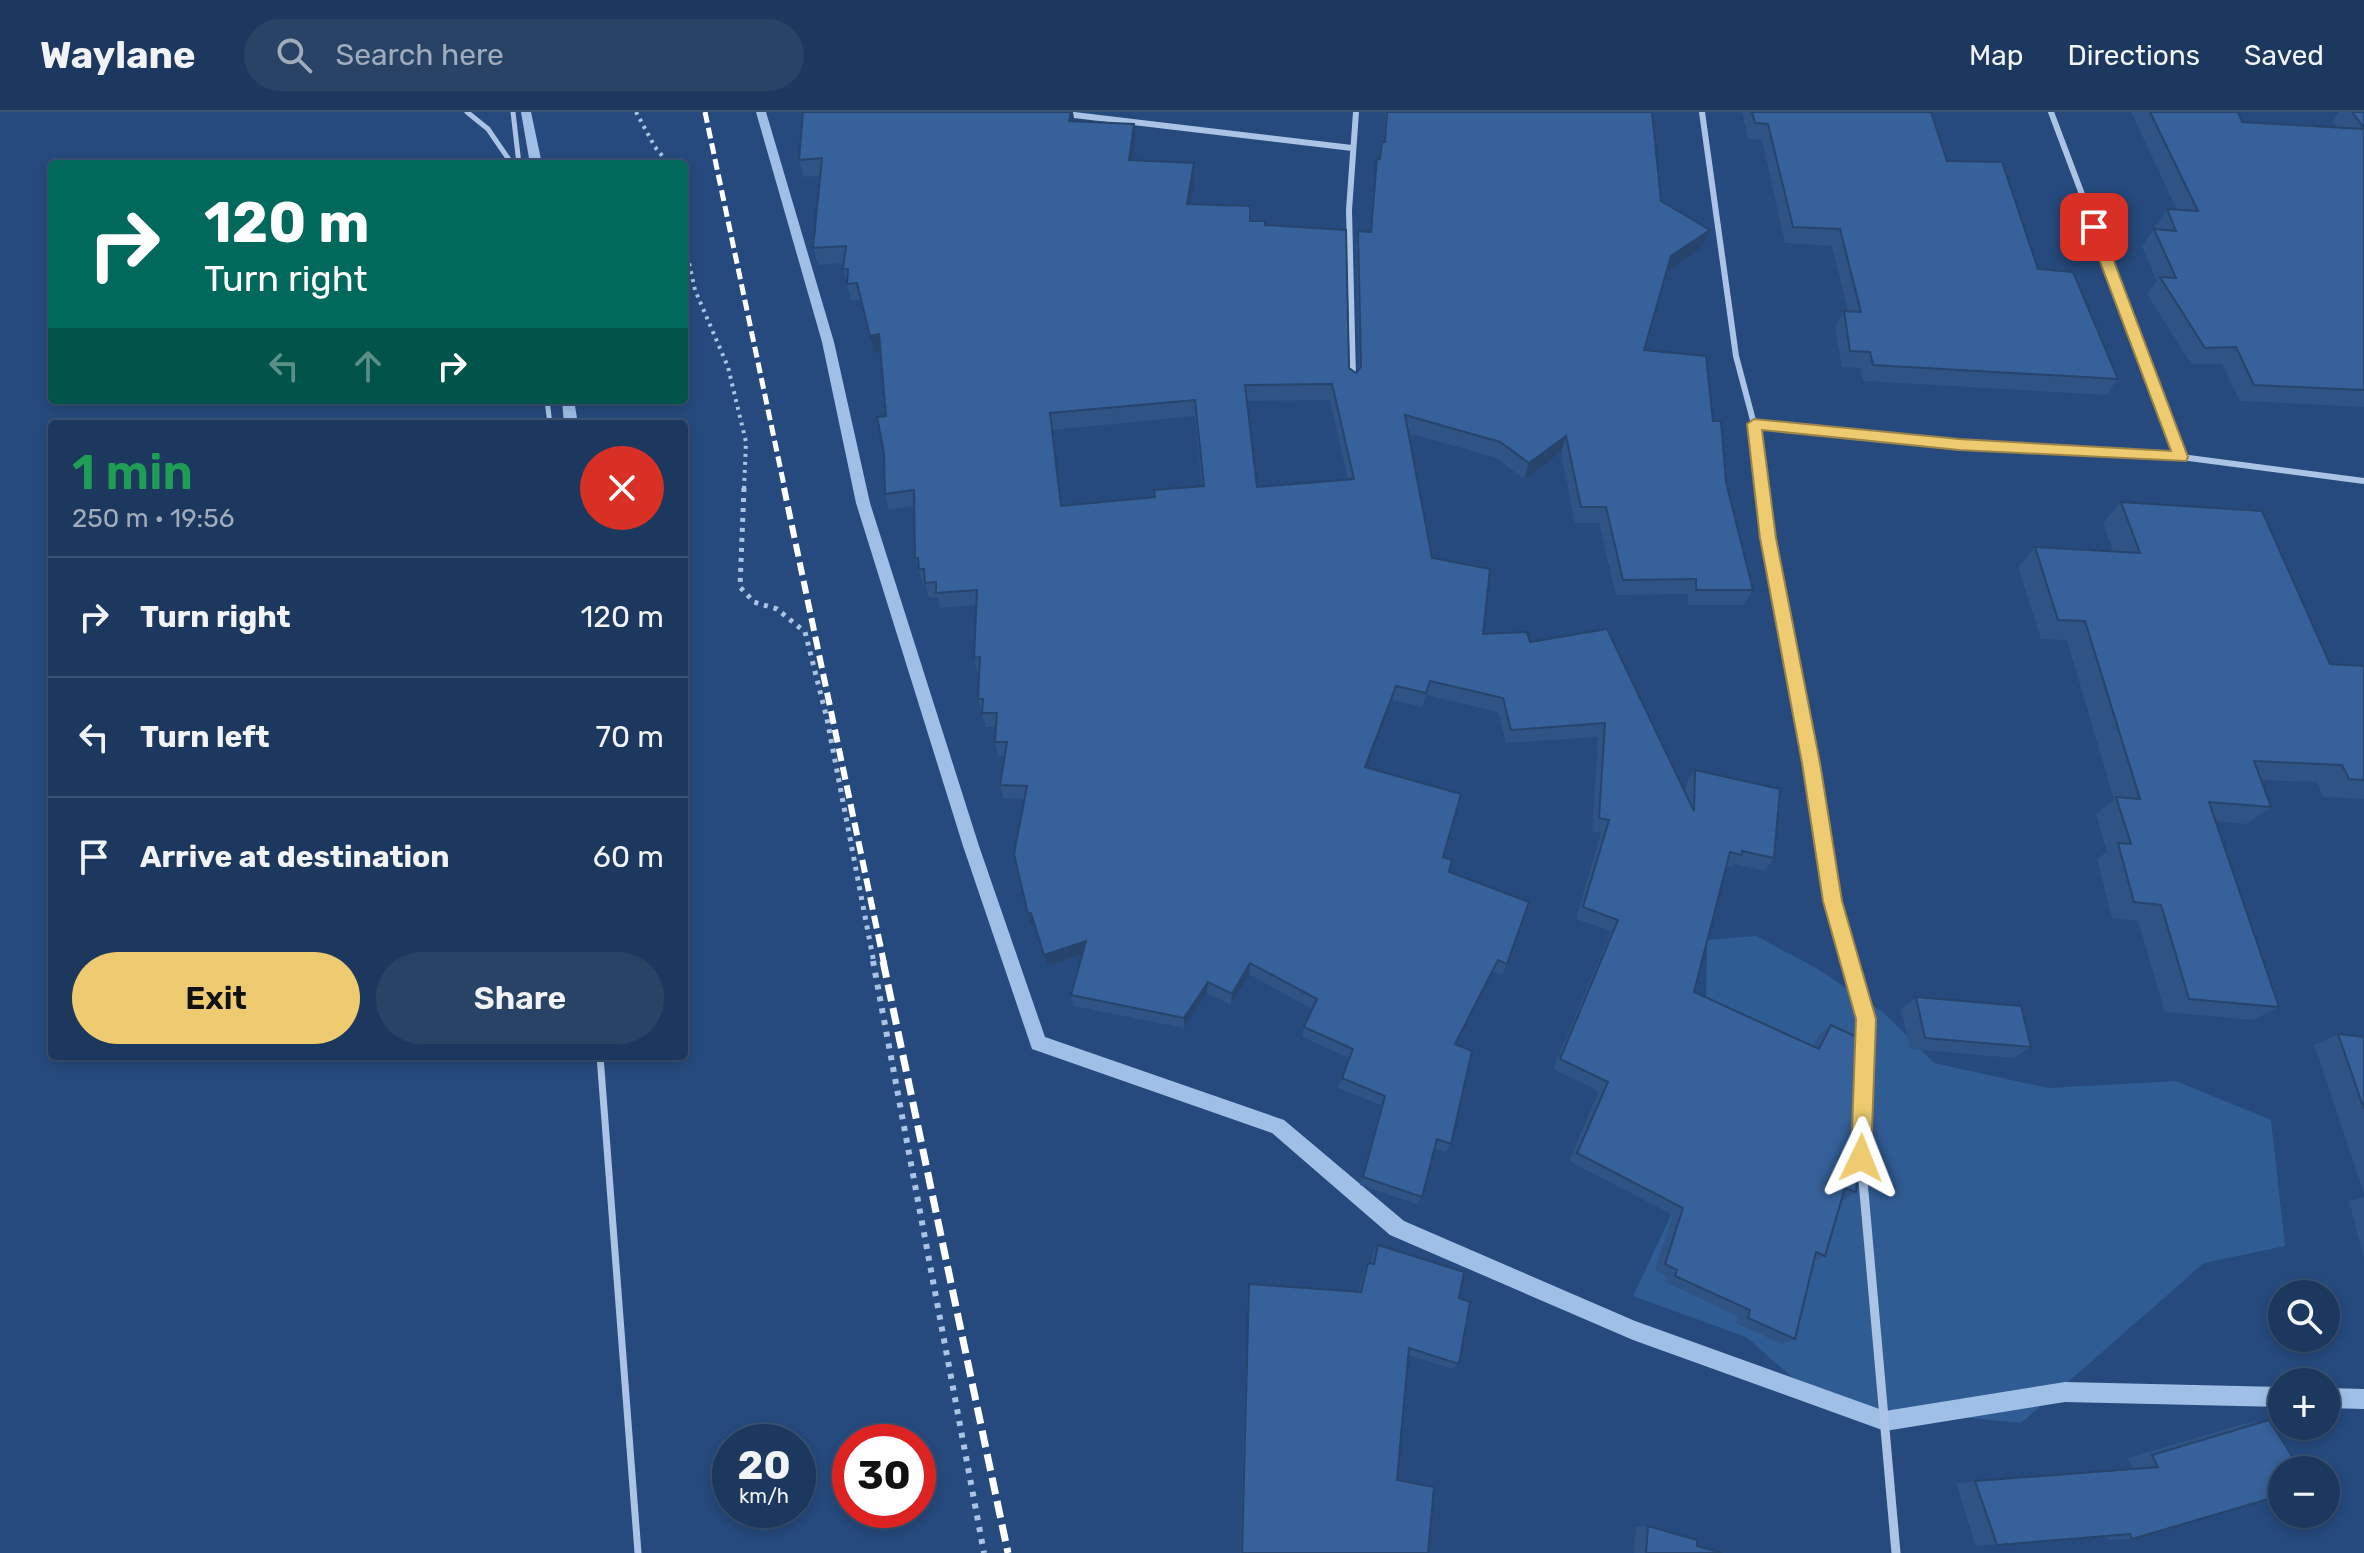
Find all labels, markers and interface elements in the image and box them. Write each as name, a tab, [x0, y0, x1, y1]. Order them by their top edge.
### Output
search box	[244, 19, 804, 91]
text: Waylane	[40, 32, 196, 78]
icon: search	[272, 33, 316, 77]
text: Search here	[336, 37, 504, 73]
text: Map	[1969, 39, 2023, 72]
text: Directions	[2067, 39, 2200, 72]
text: Saved	[2244, 39, 2324, 72]
text: 120 m	[204, 190, 370, 256]
icon: right	[72, 192, 176, 296]
pin	[2060, 193, 2128, 261]
icon: arrive	[2072, 205, 2116, 249]
text: Turn right	[204, 257, 368, 300]
icon: left	[262, 344, 306, 388]
icon: ahead	[346, 344, 390, 388]
icon: right	[430, 344, 474, 388]
text: 1 min	[72, 444, 193, 501]
button: close	[580, 446, 664, 530]
text: 250 m · 19:56	[72, 503, 234, 534]
icon: right	[72, 595, 116, 639]
text: Turn right	[140, 599, 291, 635]
text: 120 m	[580, 599, 664, 635]
icon: left	[72, 715, 116, 759]
text: Turn left	[140, 719, 270, 755]
text: 70 m	[596, 719, 664, 755]
icon: arrive	[72, 835, 116, 879]
text: Arrive at destination	[140, 839, 450, 875]
text: 60 m	[593, 839, 664, 875]
button: Exit	[72, 952, 360, 1044]
button: Share	[376, 952, 664, 1044]
position arrow	[1819, 1116, 1903, 1200]
map controls	[2268, 1280, 2340, 1528]
button: search	[2268, 1280, 2340, 1352]
button: +	[2268, 1368, 2340, 1440]
speed limit sign: 30	[832, 1424, 936, 1528]
text: 20	[737, 1442, 791, 1489]
button: −	[2268, 1456, 2340, 1528]
text: km/h	[739, 1484, 789, 1508]

